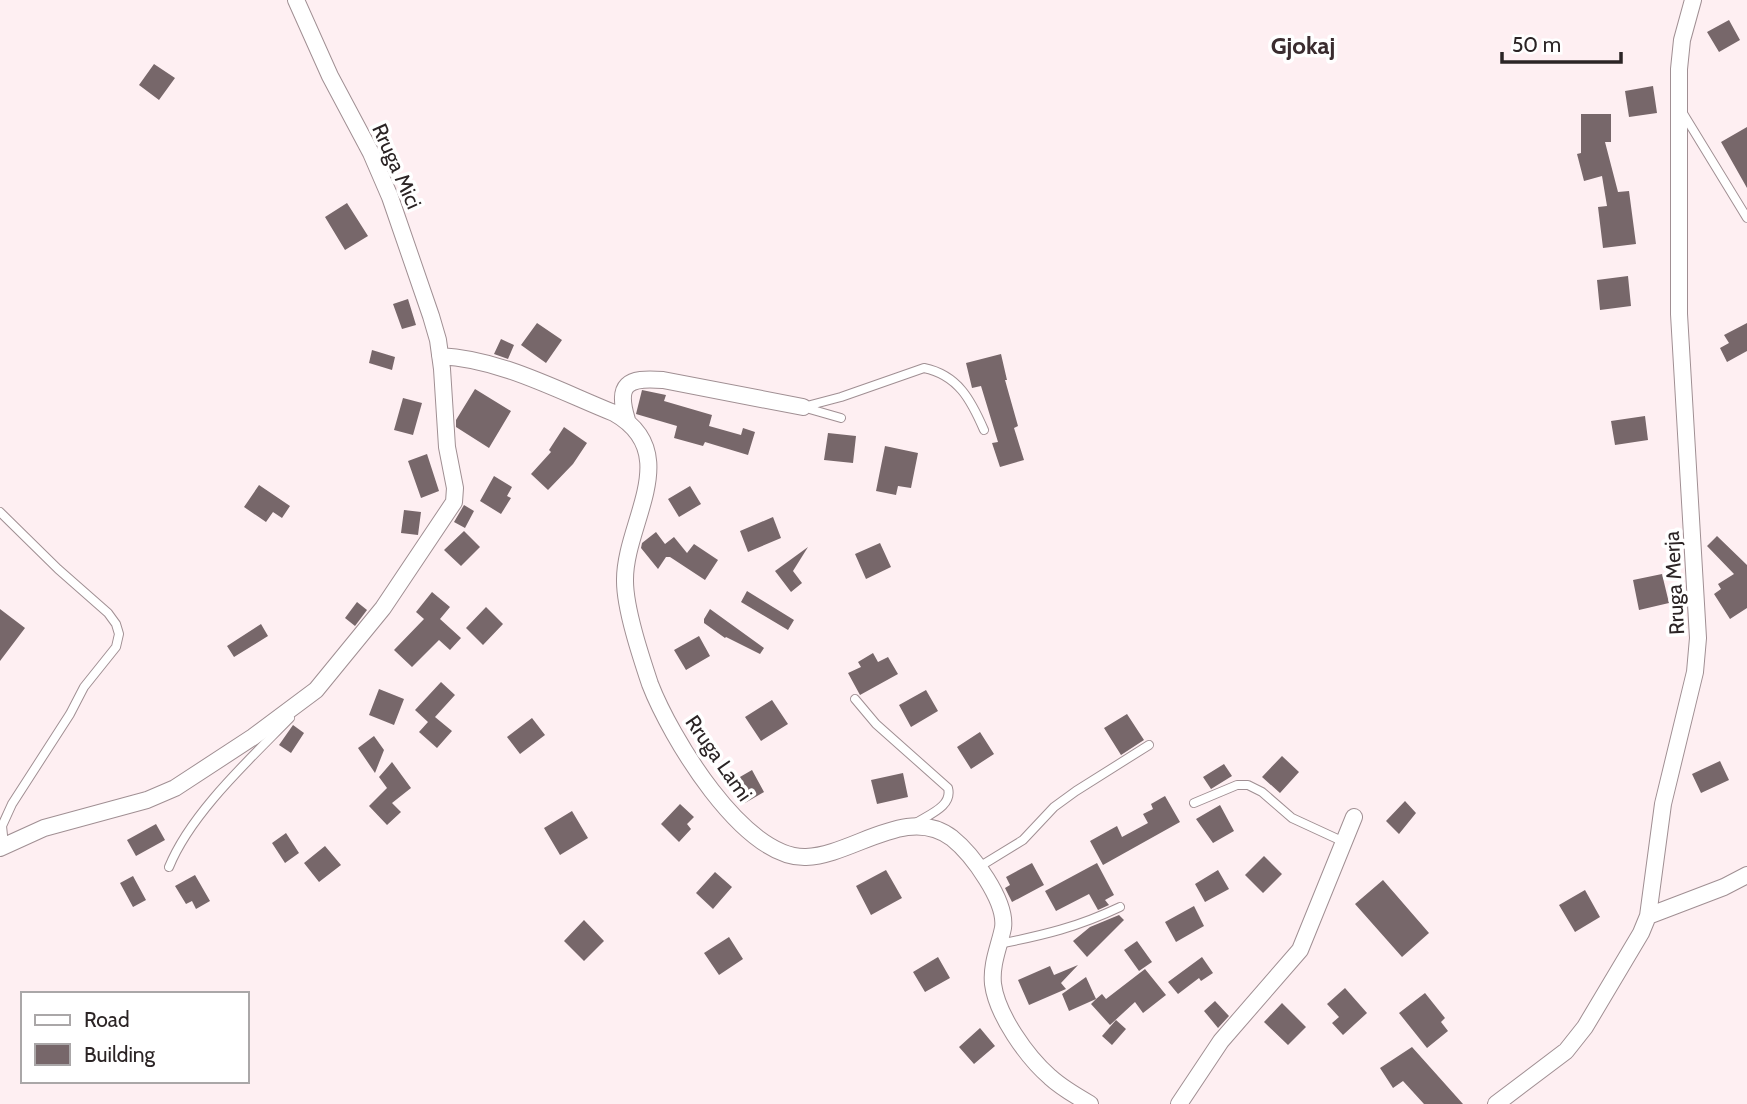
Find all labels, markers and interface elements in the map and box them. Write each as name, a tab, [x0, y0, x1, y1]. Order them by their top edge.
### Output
scale bar	[1502, 21, 1621, 65]
district label: Gjokaj	[1271, 31, 1335, 60]
text: 50 m	[1512, 32, 1561, 57]
street label: Rruga Mici	[367, 119, 427, 213]
street label: Rruga Merja	[1659, 530, 1690, 636]
street label: Rruga Lami	[680, 710, 758, 806]
legend	[21, 992, 248, 1083]
text: Road	[84, 1007, 130, 1032]
text: Building	[84, 1042, 156, 1067]

